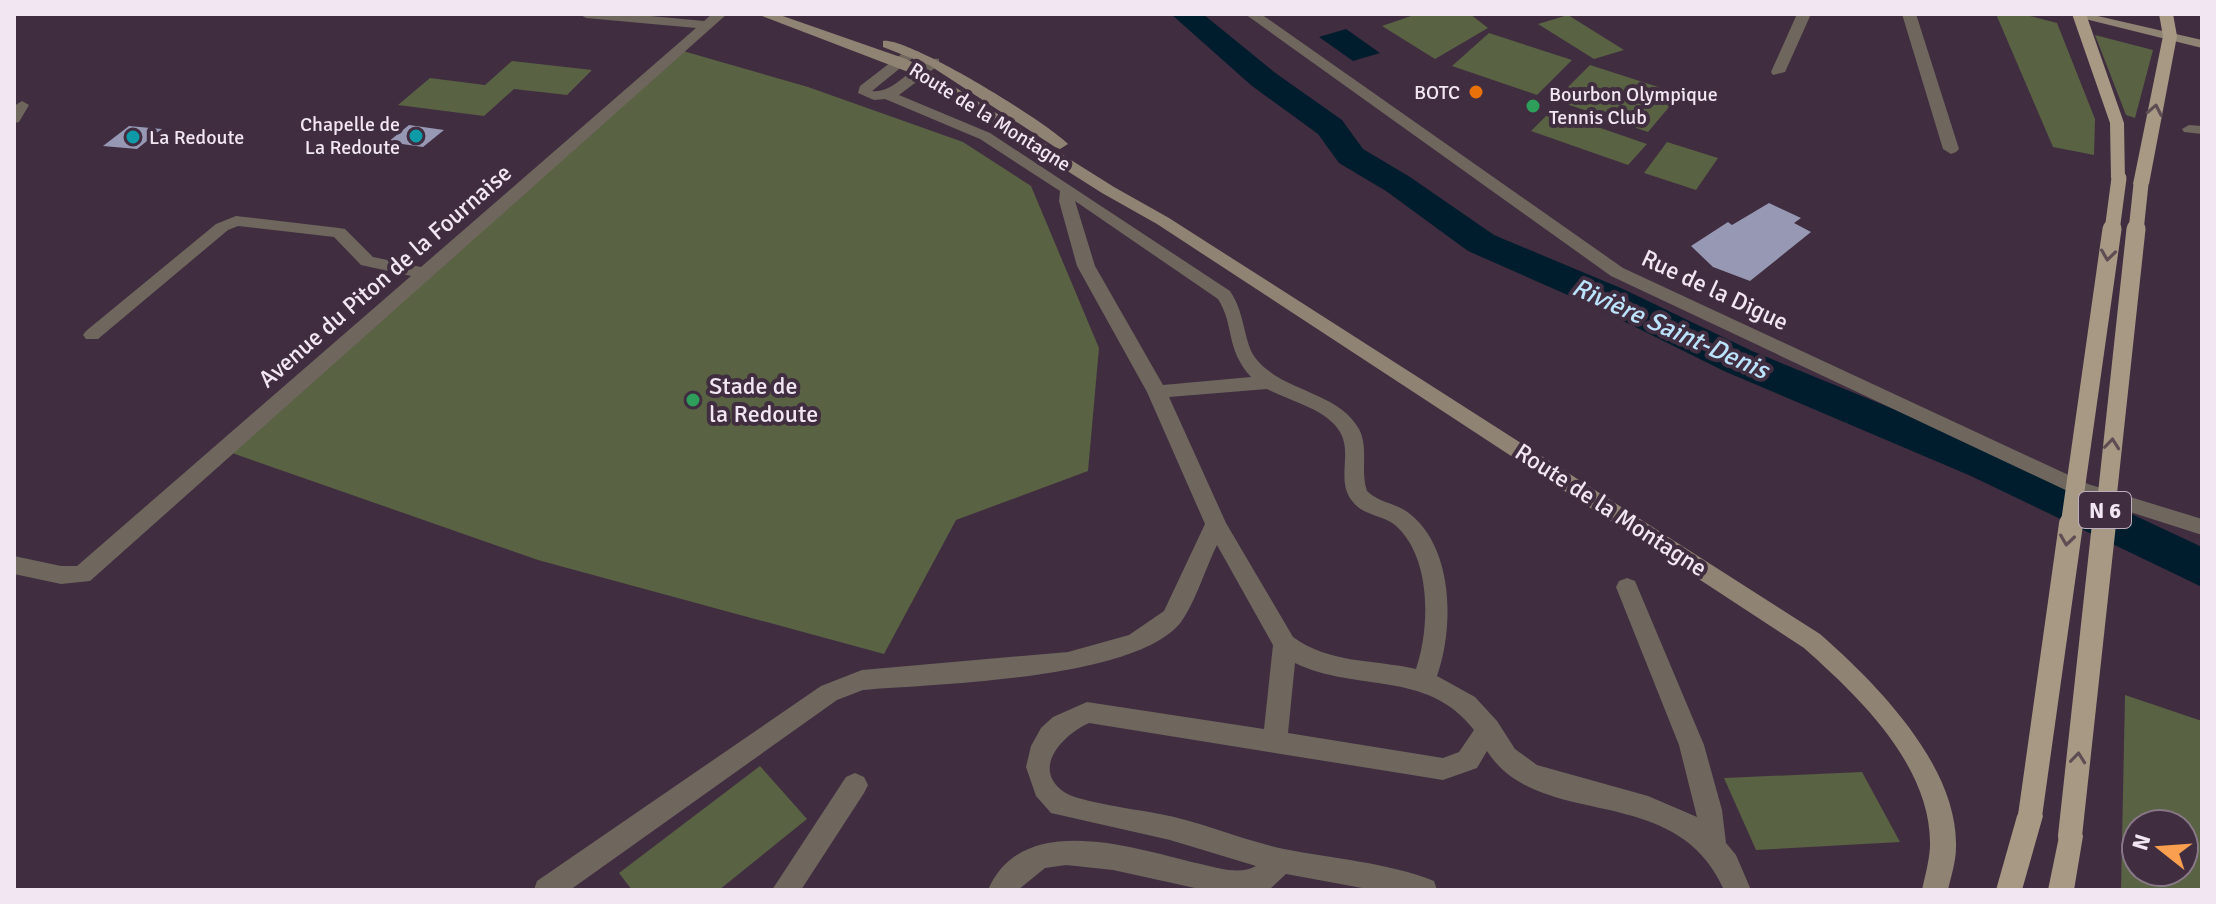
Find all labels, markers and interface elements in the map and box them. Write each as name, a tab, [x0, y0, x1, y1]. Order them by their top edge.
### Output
street label: Route de la Montagne	[905, 57, 1075, 177]
place label: BOTC	[1414, 80, 1460, 105]
place label: Bourbon Olympique Tennis Club	[1549, 82, 1718, 130]
marker: BOTC	[1467, 83, 1485, 101]
marker: Bourbon Olympique Tennis Club	[1524, 97, 1542, 115]
one-way arrow	[2146, 103, 2163, 117]
place label: Chapelle de La Redoute	[300, 112, 400, 160]
place label: La Redoute	[149, 125, 244, 150]
marker: Chapelle de La Redoute	[407, 127, 425, 145]
marker: La Redoute	[124, 128, 142, 146]
street label: Avenue du Piton de la Fournaise	[252, 158, 518, 394]
street label: Rue de la Digue	[1637, 243, 1793, 337]
one-way arrow	[2100, 248, 2117, 262]
water label: Rivière Saint-Denis	[1567, 271, 1775, 388]
place label: Stade de la Redoute	[709, 371, 818, 429]
marker: Stade de la Redoute	[684, 391, 702, 409]
street label: Route de la Montagne	[1509, 437, 1713, 583]
one-way arrow	[2104, 437, 2121, 450]
road number: N 6	[2079, 492, 2131, 528]
one-way arrow	[2059, 533, 2076, 547]
one-way arrow	[2069, 752, 2086, 765]
north arrow	[2120, 808, 2200, 888]
text: N	[2126, 831, 2157, 854]

